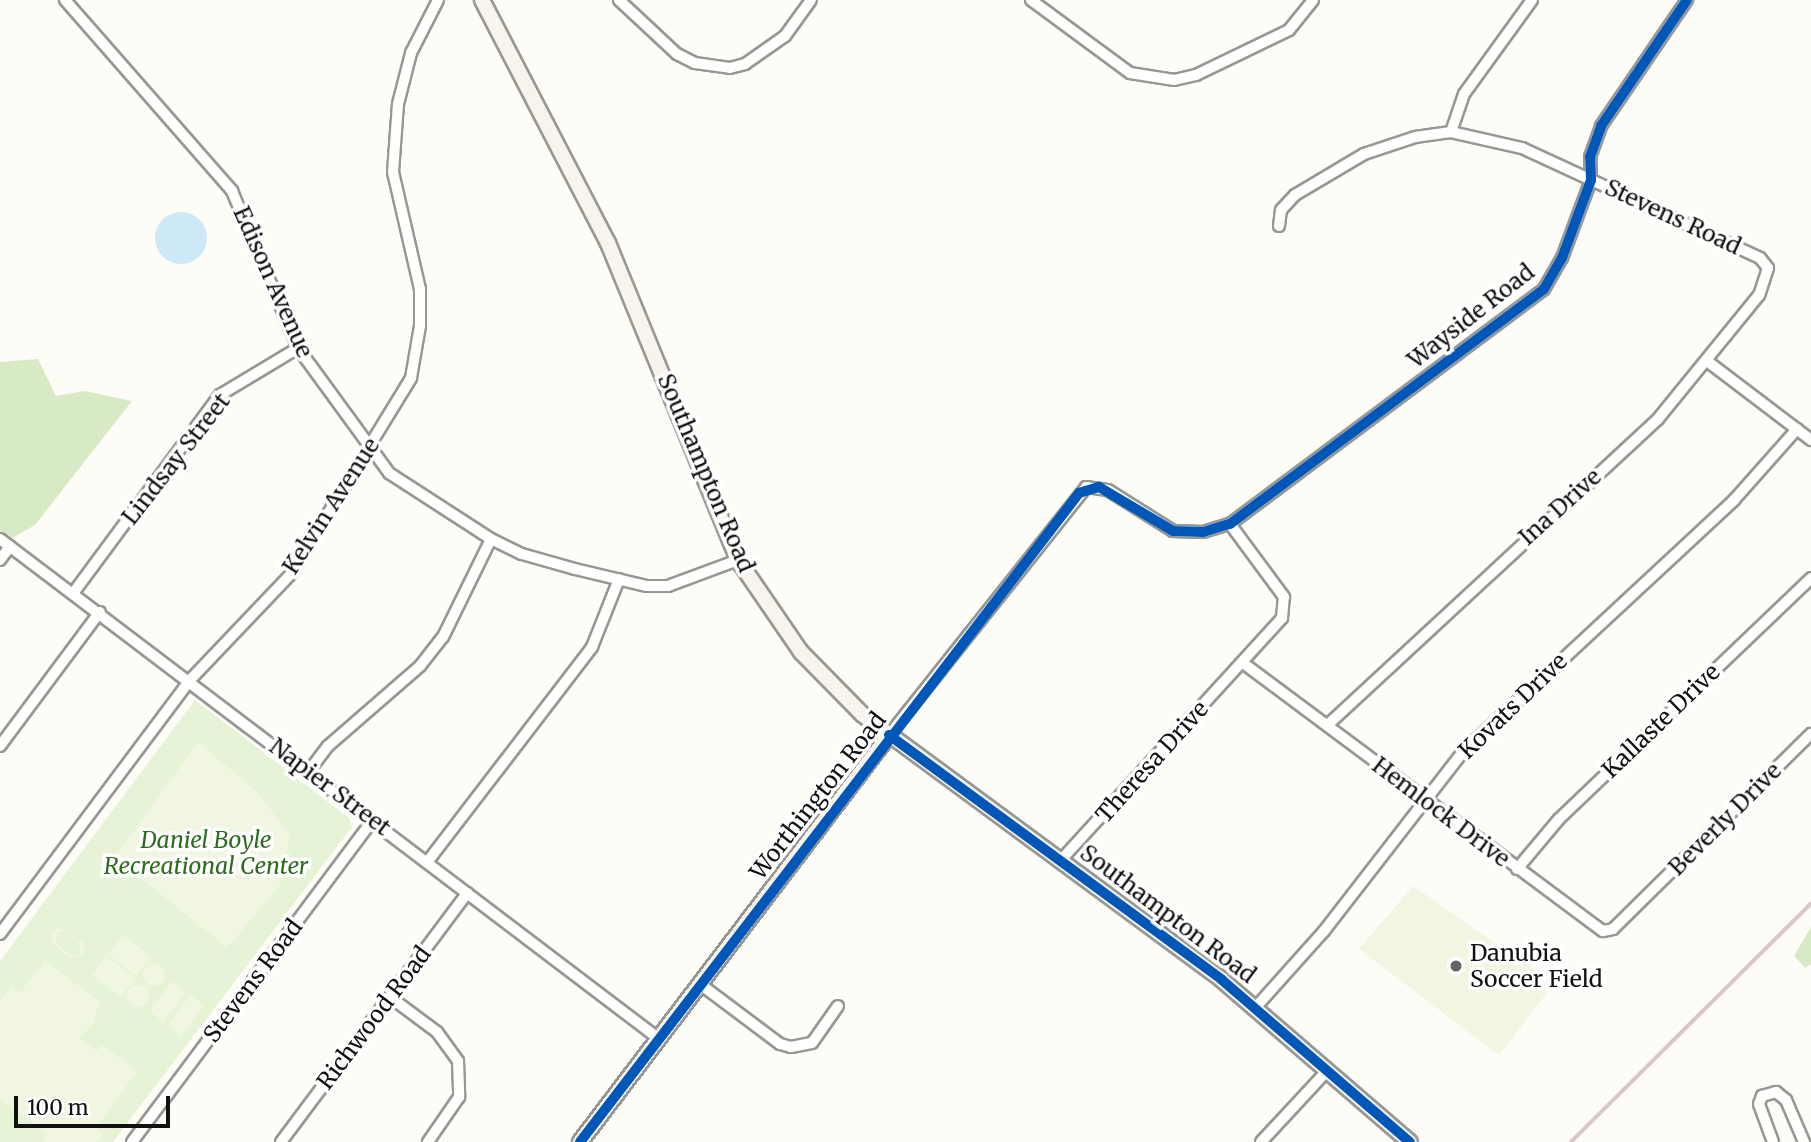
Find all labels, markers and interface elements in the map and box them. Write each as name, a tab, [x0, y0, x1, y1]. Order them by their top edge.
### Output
street label: Stevens Road	[1601, 173, 1745, 261]
street label: Edison Avenue	[227, 202, 319, 362]
street label: Wayside Road	[1402, 258, 1540, 374]
street label: Southampton Road	[652, 370, 760, 576]
street label: Lindsay Street	[116, 388, 236, 530]
street label: Kelvin Avenue	[277, 433, 385, 579]
street label: Ina Drive	[1513, 463, 1607, 551]
street label: Kovats Drive	[1453, 647, 1573, 765]
street label: Kallaste Drive	[1597, 658, 1725, 784]
street label: Theresa Drive	[1090, 695, 1214, 829]
street label: Worthington Road	[744, 707, 892, 885]
street label: Napier Street	[264, 732, 396, 842]
street label: Hemlock Drive	[1367, 751, 1515, 873]
street label: Beverly Drive	[1663, 757, 1787, 881]
park label: Daniel Boyle Recreational Center	[104, 826, 308, 880]
street label: Southampton Road	[1075, 839, 1261, 989]
street label: Stevens Road	[198, 914, 308, 1048]
place label: Danubia Soccer Field	[1470, 939, 1603, 993]
street label: Richwood Road	[311, 941, 437, 1095]
marker: Danubia Soccer Field	[1448, 958, 1464, 974]
scale bar	[18, 1082, 173, 1126]
text: 100 m	[27, 1094, 89, 1121]

